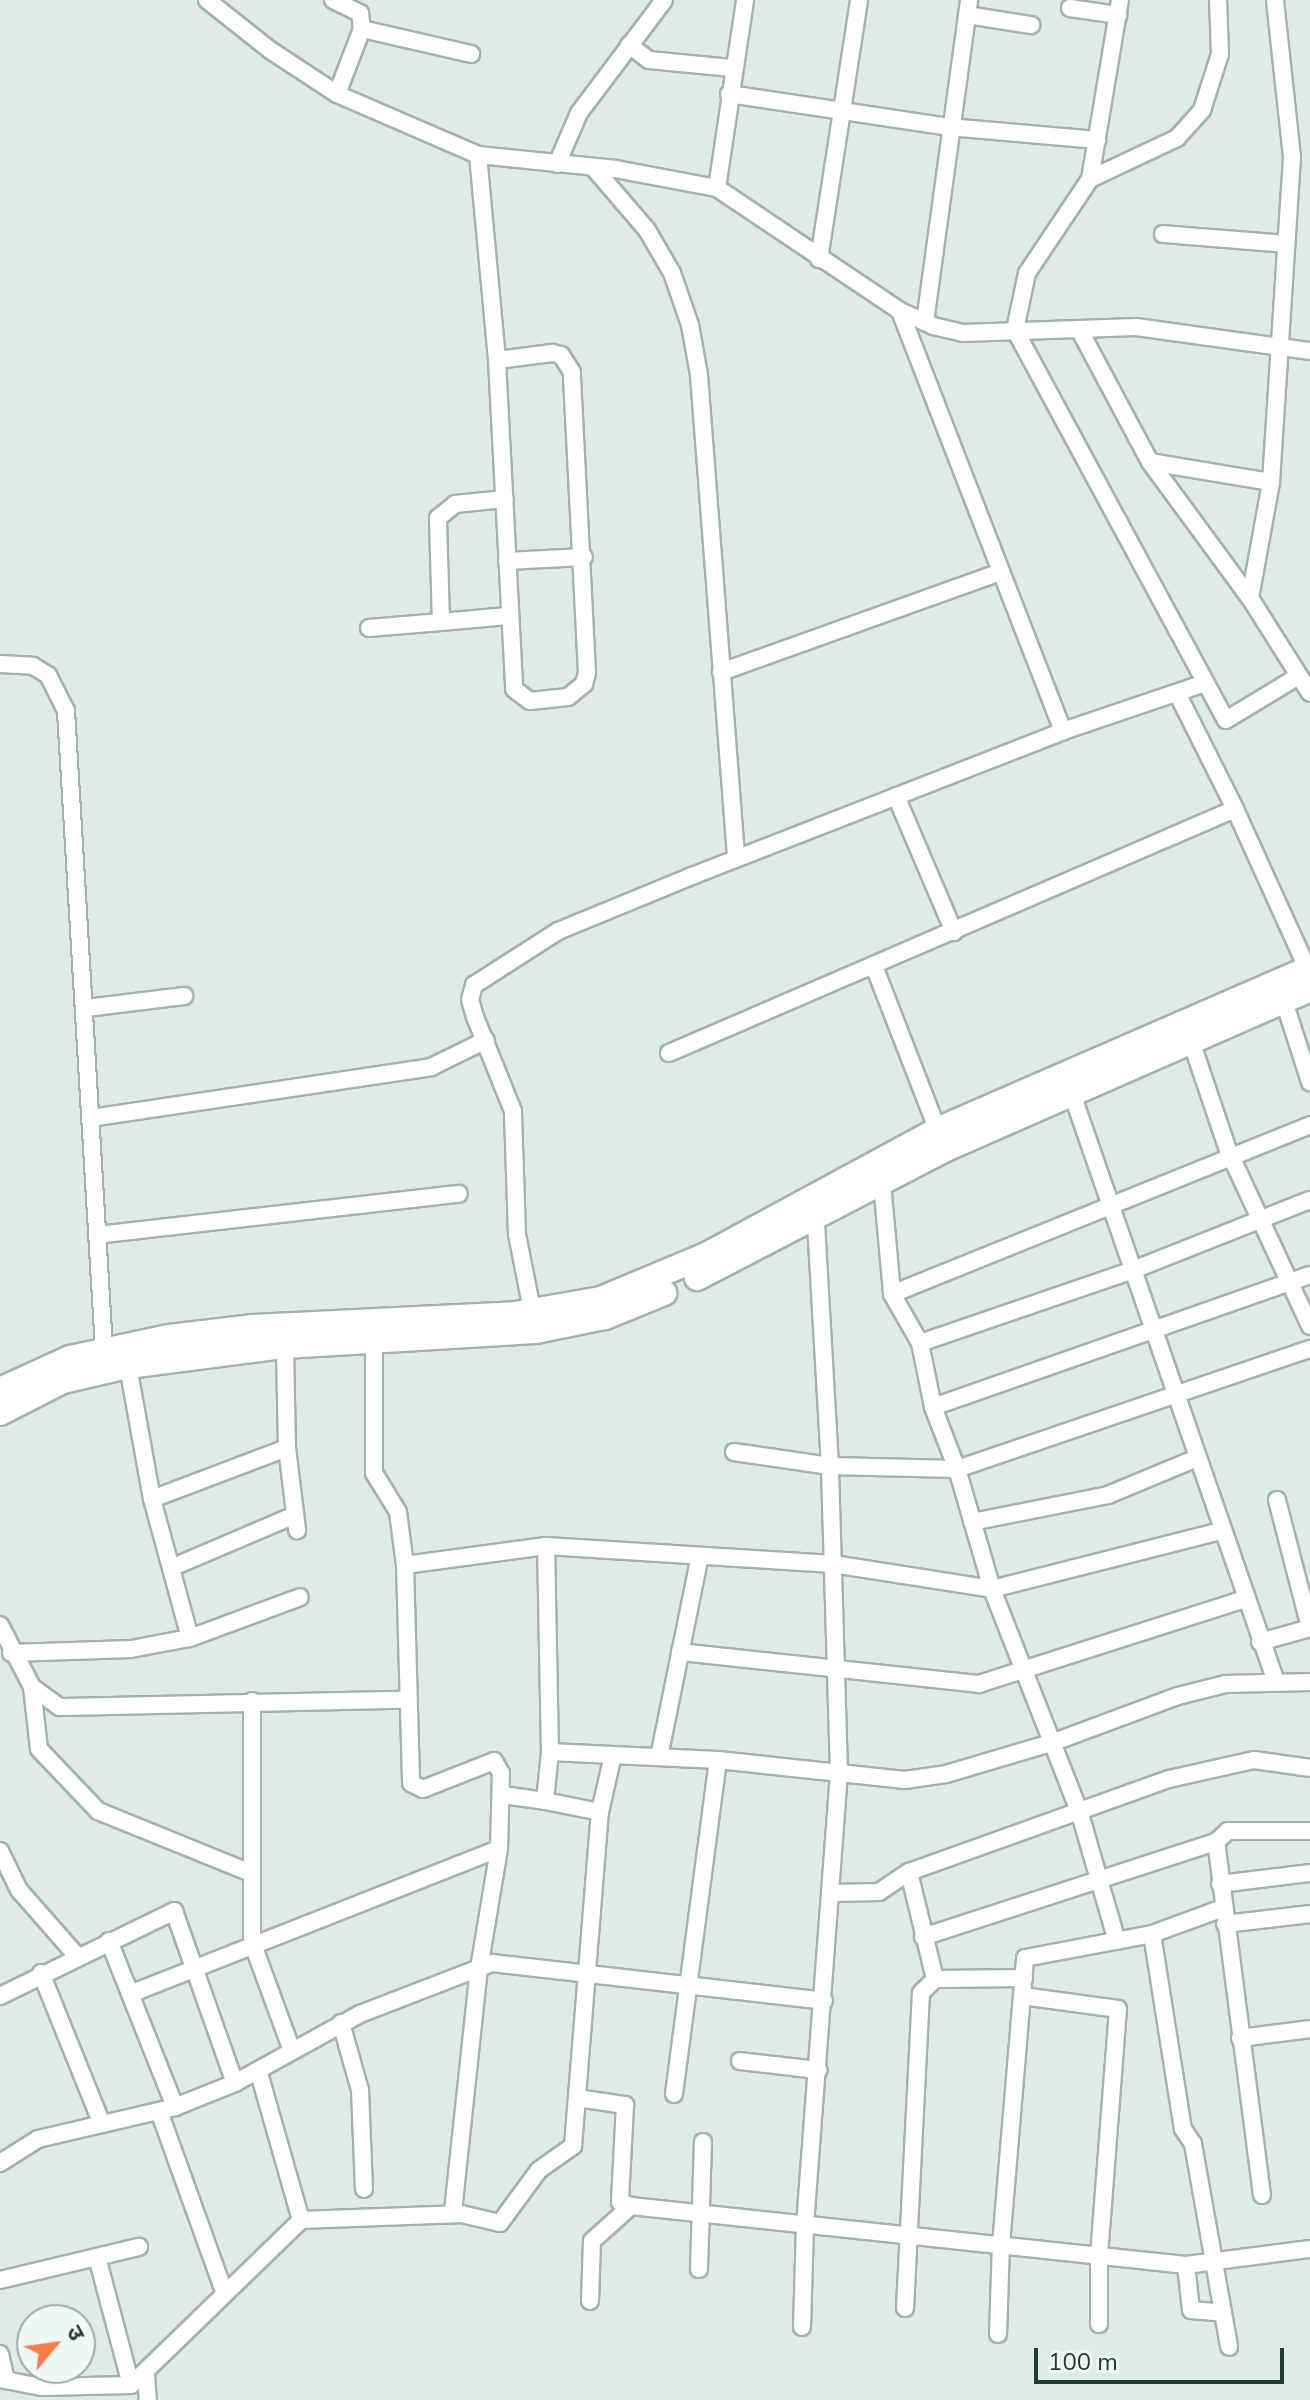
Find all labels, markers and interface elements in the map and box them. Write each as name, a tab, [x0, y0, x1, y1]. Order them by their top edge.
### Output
north arrow	[16, 2304, 96, 2384]
text: उ	[59, 2320, 91, 2346]
scale bar	[1038, 2332, 1288, 2382]
text: 100 m	[1048, 2346, 1118, 2378]

